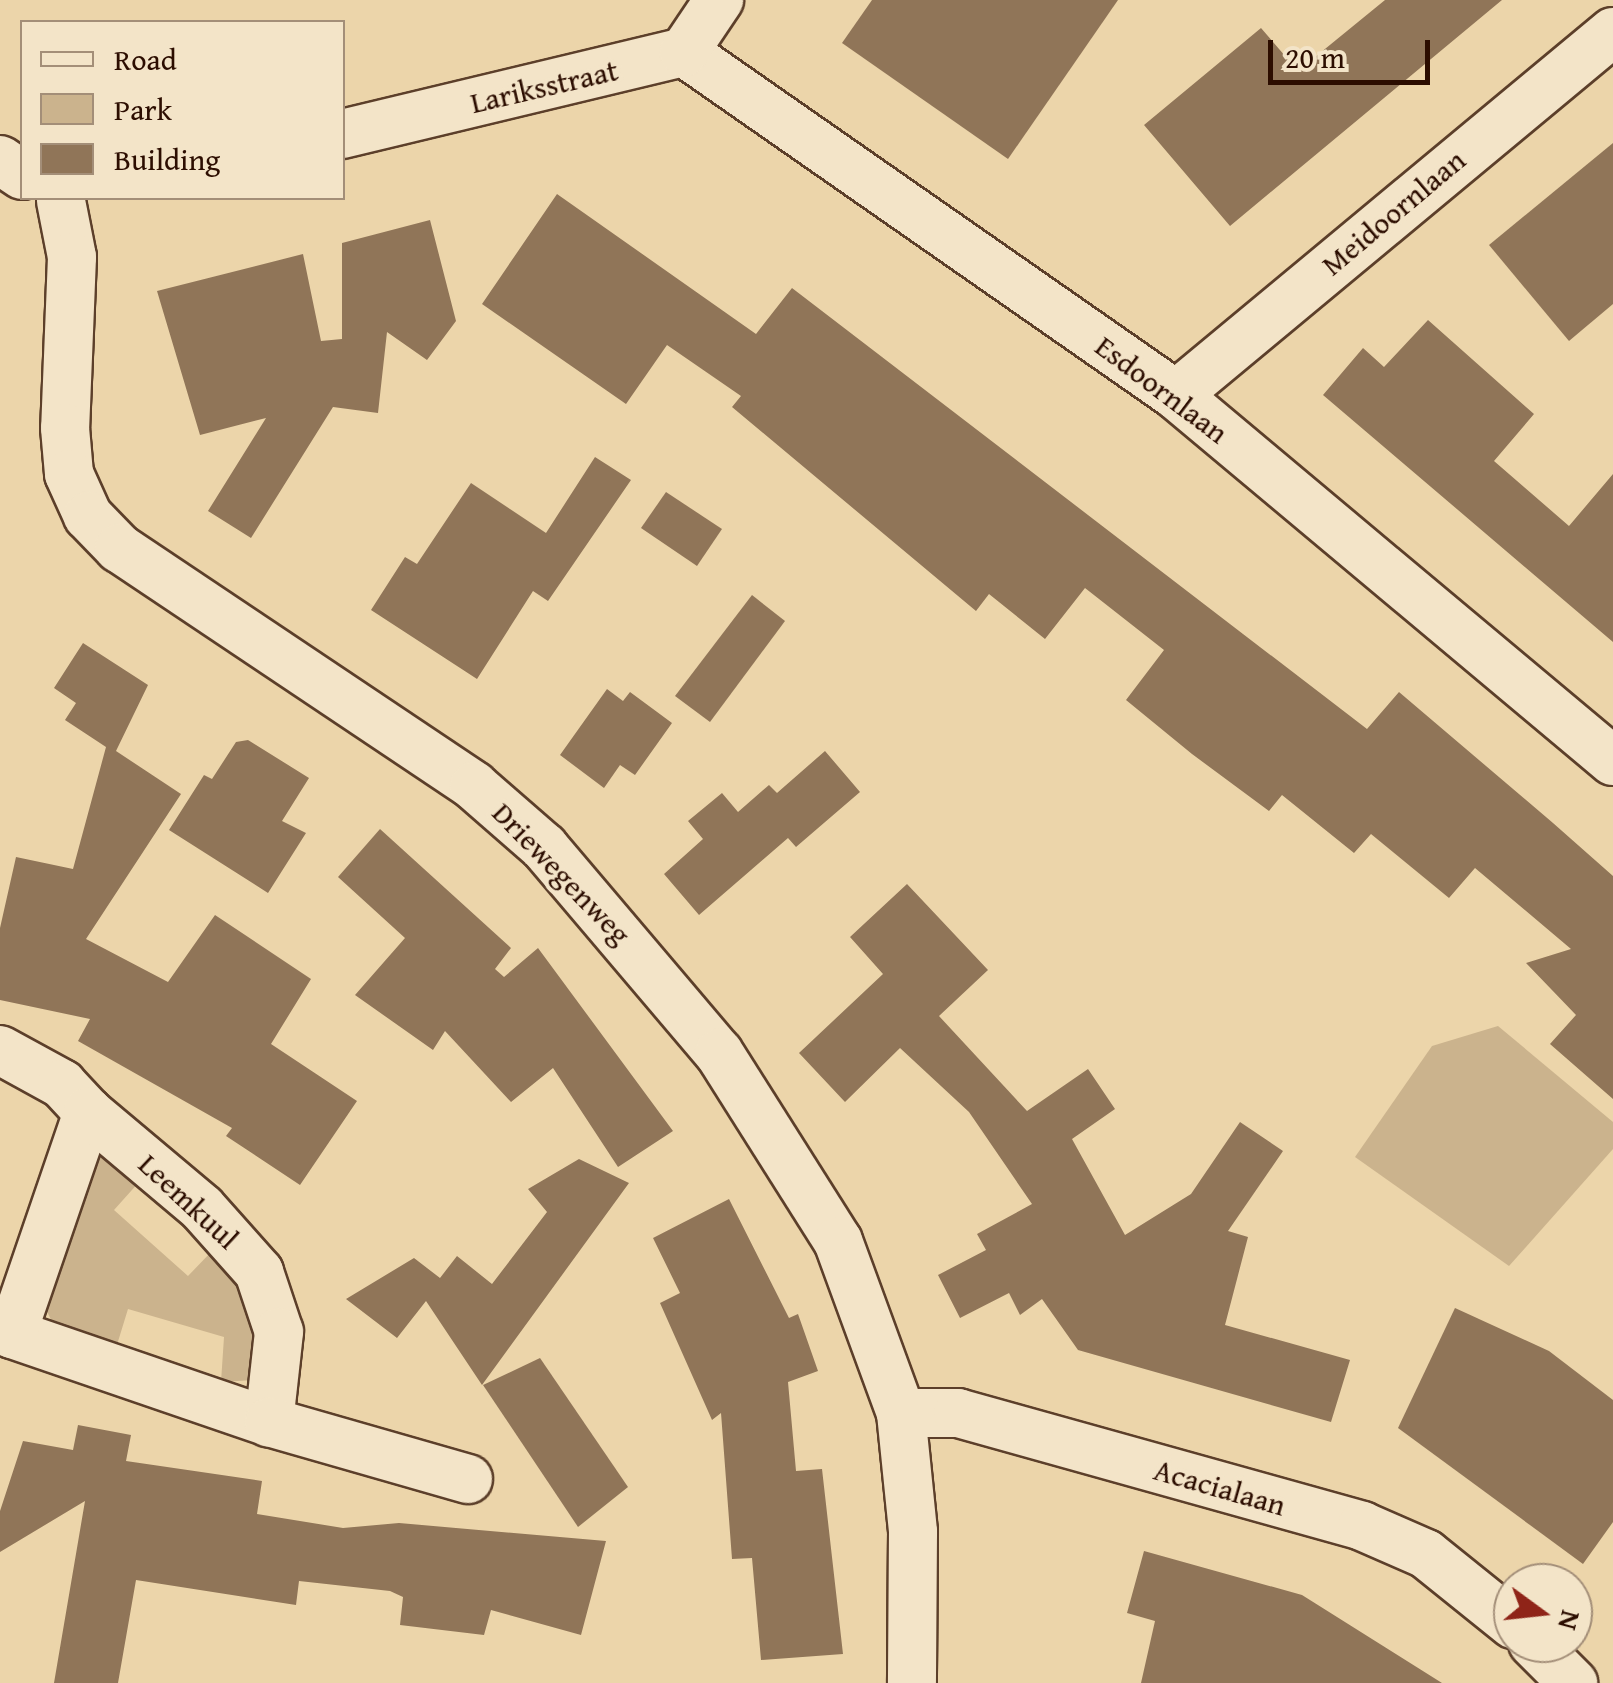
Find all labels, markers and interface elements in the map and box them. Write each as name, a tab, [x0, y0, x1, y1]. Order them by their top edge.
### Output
legend	[20, 20, 345, 200]
scale bar	[1273, 20, 1436, 82]
text: 20 m	[1285, 35, 1345, 79]
text: Road	[114, 37, 177, 81]
street label: Lariksstraat	[467, 52, 621, 120]
text: Park	[114, 87, 172, 131]
text: Building	[114, 137, 220, 181]
street label: Meidoornlaan	[1314, 141, 1472, 283]
street label: Esdoornlaan	[1089, 328, 1235, 450]
street label: Driewegenweg	[485, 795, 639, 951]
street label: Leemkuul	[132, 1146, 246, 1256]
street label: Acacialaan	[1150, 1451, 1290, 1523]
north arrow	[1493, 1563, 1593, 1663]
text: N	[1548, 1606, 1593, 1635]

